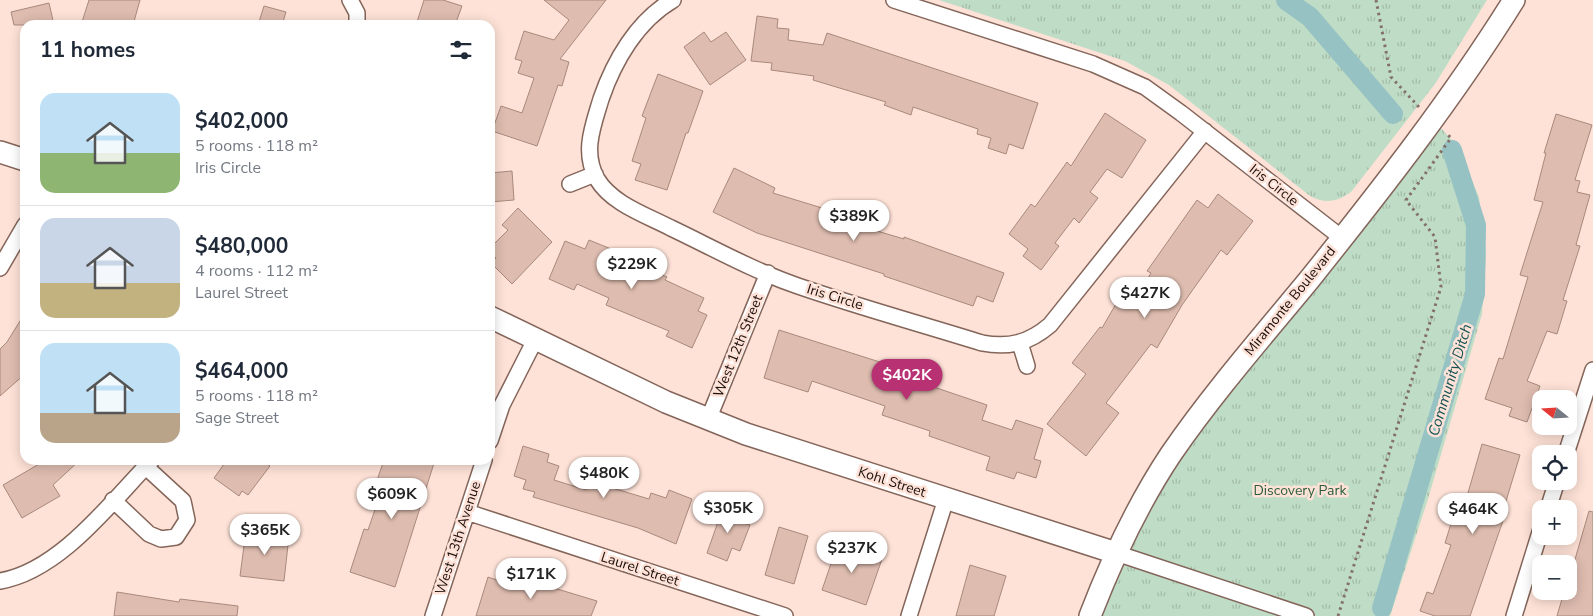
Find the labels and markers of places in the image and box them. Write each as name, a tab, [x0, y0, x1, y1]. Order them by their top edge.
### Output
pin: $389K	[819, 200, 889, 242]
pin: $229K	[597, 248, 667, 290]
pin: $427K	[1110, 276, 1180, 319]
pin: $402K	[872, 358, 942, 401]
pin: $480K	[569, 456, 639, 499]
pin: $609K	[357, 478, 427, 520]
pin: $305K	[693, 492, 763, 534]
pin: $464K	[1438, 492, 1508, 535]
pin: $365K	[230, 514, 300, 556]
pin: $237K	[817, 532, 887, 574]
pin: $171K	[496, 558, 566, 600]

